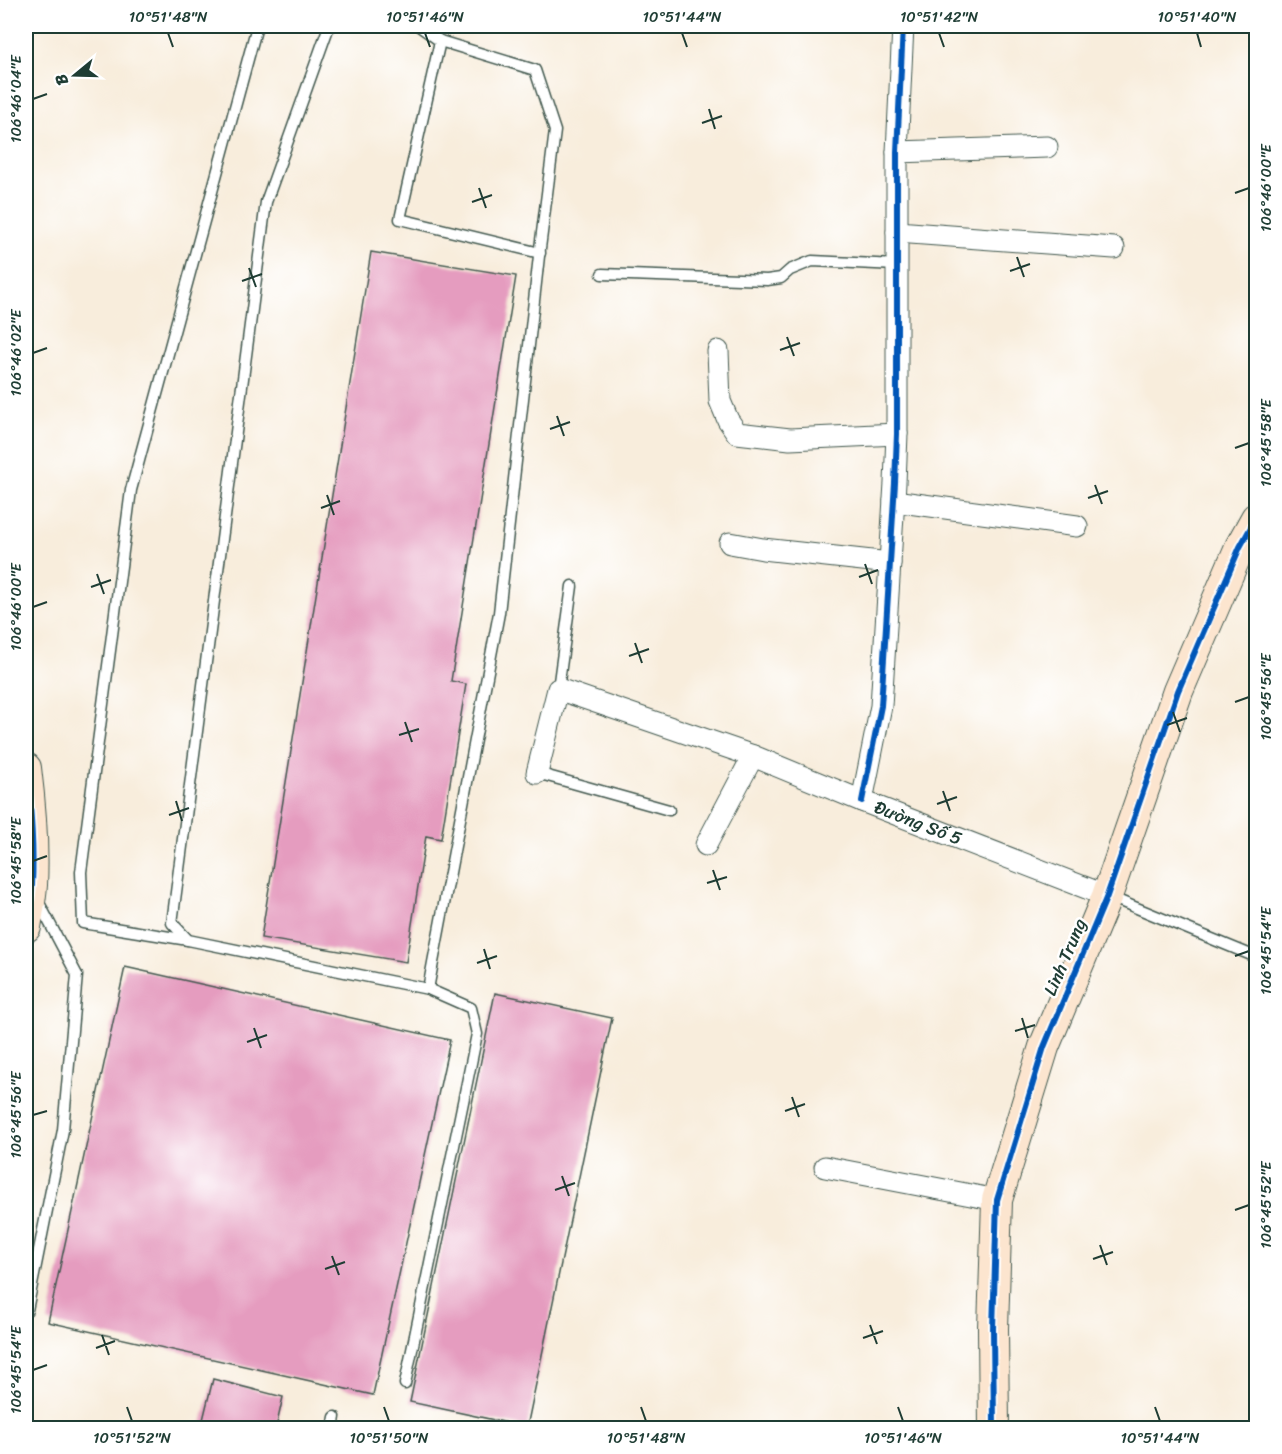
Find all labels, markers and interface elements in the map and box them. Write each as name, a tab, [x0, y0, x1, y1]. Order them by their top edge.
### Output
text: 10°51'48"N	[129, 4, 208, 30]
text: 10°51'46"N	[386, 4, 465, 30]
text: 10°51'44"N	[643, 4, 722, 30]
text: 10°51'42"N	[900, 4, 979, 30]
text: 10°51'40"N	[1158, 4, 1237, 30]
north arrow	[45, 45, 105, 105]
text: 106°46'04"E	[3, 53, 29, 143]
text: B	[46, 69, 77, 89]
text: 106°46'00"E	[1253, 142, 1279, 232]
text: 106°46'02"E	[3, 308, 29, 397]
text: 106°45'58"E	[1253, 397, 1279, 487]
text: 106°46'00"E	[3, 561, 29, 651]
text: 106°45'56"E	[1253, 652, 1279, 741]
street label: Đường Số 5	[869, 791, 967, 854]
text: 106°45'58"E	[3, 815, 29, 905]
text: 106°45'54"E	[1253, 905, 1279, 995]
street label: Linh Trung	[1034, 913, 1096, 1001]
text: 106°45'56"E	[3, 1070, 29, 1159]
text: 106°45'52"E	[1253, 1160, 1279, 1249]
text: 106°45'54"E	[3, 1324, 29, 1414]
text: 10°51'52"N	[93, 1425, 172, 1451]
text: 10°51'50"N	[350, 1425, 429, 1451]
text: 10°51'48"N	[607, 1425, 686, 1451]
text: 10°51'46"N	[864, 1425, 943, 1451]
text: 10°51'44"N	[1121, 1425, 1200, 1451]

